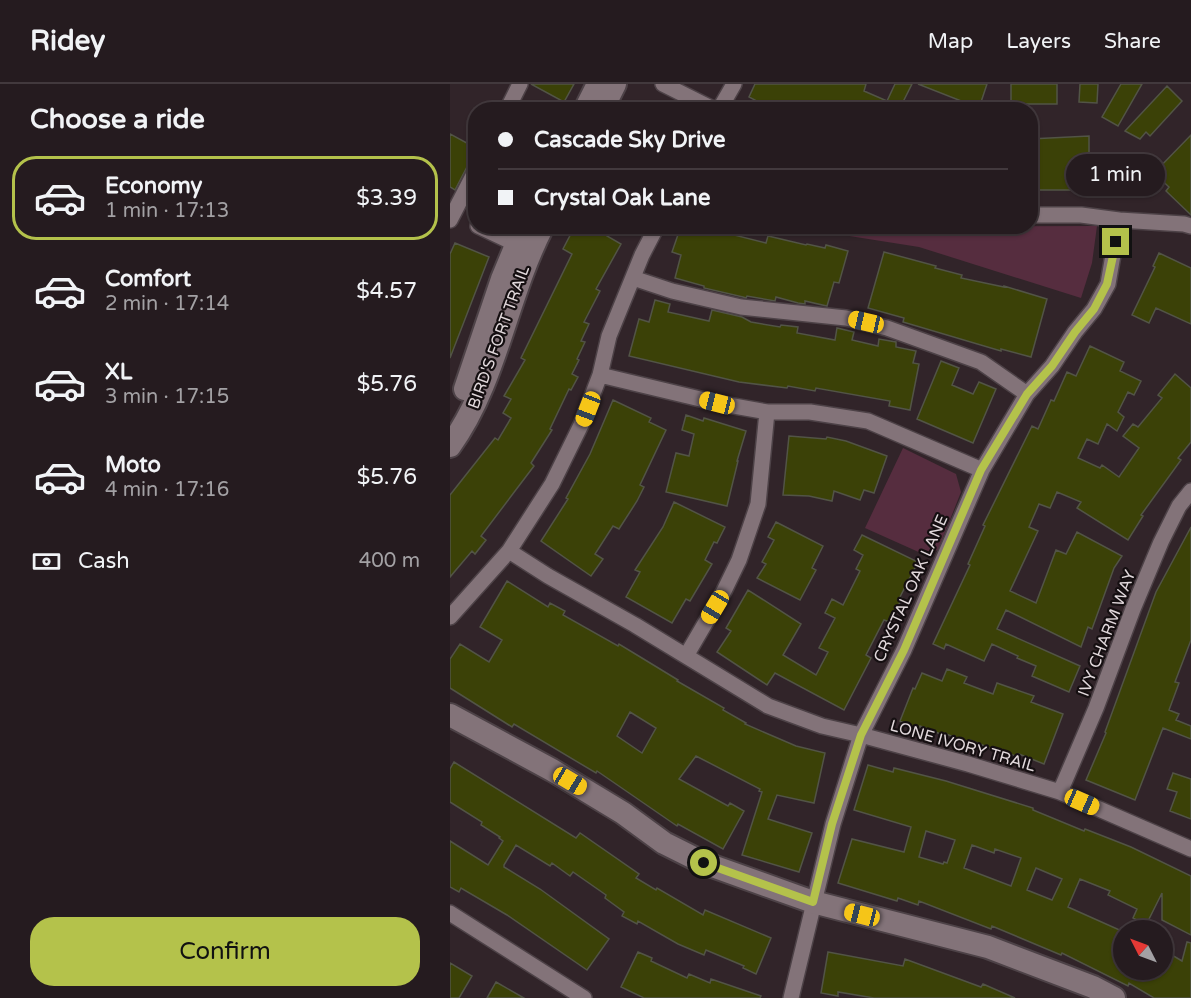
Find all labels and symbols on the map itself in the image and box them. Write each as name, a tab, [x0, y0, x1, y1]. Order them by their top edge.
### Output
callout: 1 min	[1066, 155, 1166, 197]
route end	[1102, 228, 1129, 255]
street label: BIRD'S FORT TRAIL	[464, 263, 534, 412]
car	[846, 309, 886, 335]
car	[573, 389, 603, 429]
car	[697, 390, 737, 416]
street label: CRYSTAL OAK LANE	[869, 512, 952, 665]
street label: IVY CHARM WAY	[1074, 567, 1140, 699]
car	[698, 587, 732, 627]
street label: LONE IVORY TRAIL	[888, 716, 1038, 776]
car	[550, 764, 590, 798]
car	[1062, 786, 1102, 818]
route start	[690, 849, 717, 876]
car	[842, 902, 882, 928]
north arrow	[1113, 920, 1173, 980]

